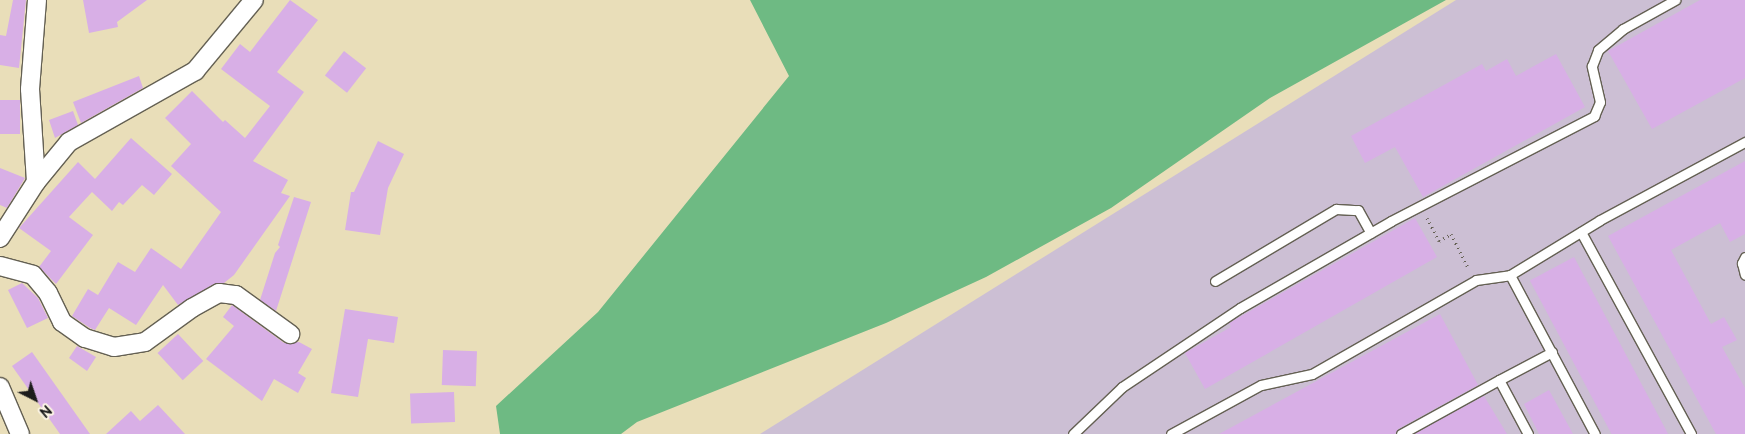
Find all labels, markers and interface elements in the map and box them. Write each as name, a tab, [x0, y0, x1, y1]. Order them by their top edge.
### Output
north arrow	[10, 374, 60, 424]
text: N	[36, 401, 55, 421]

